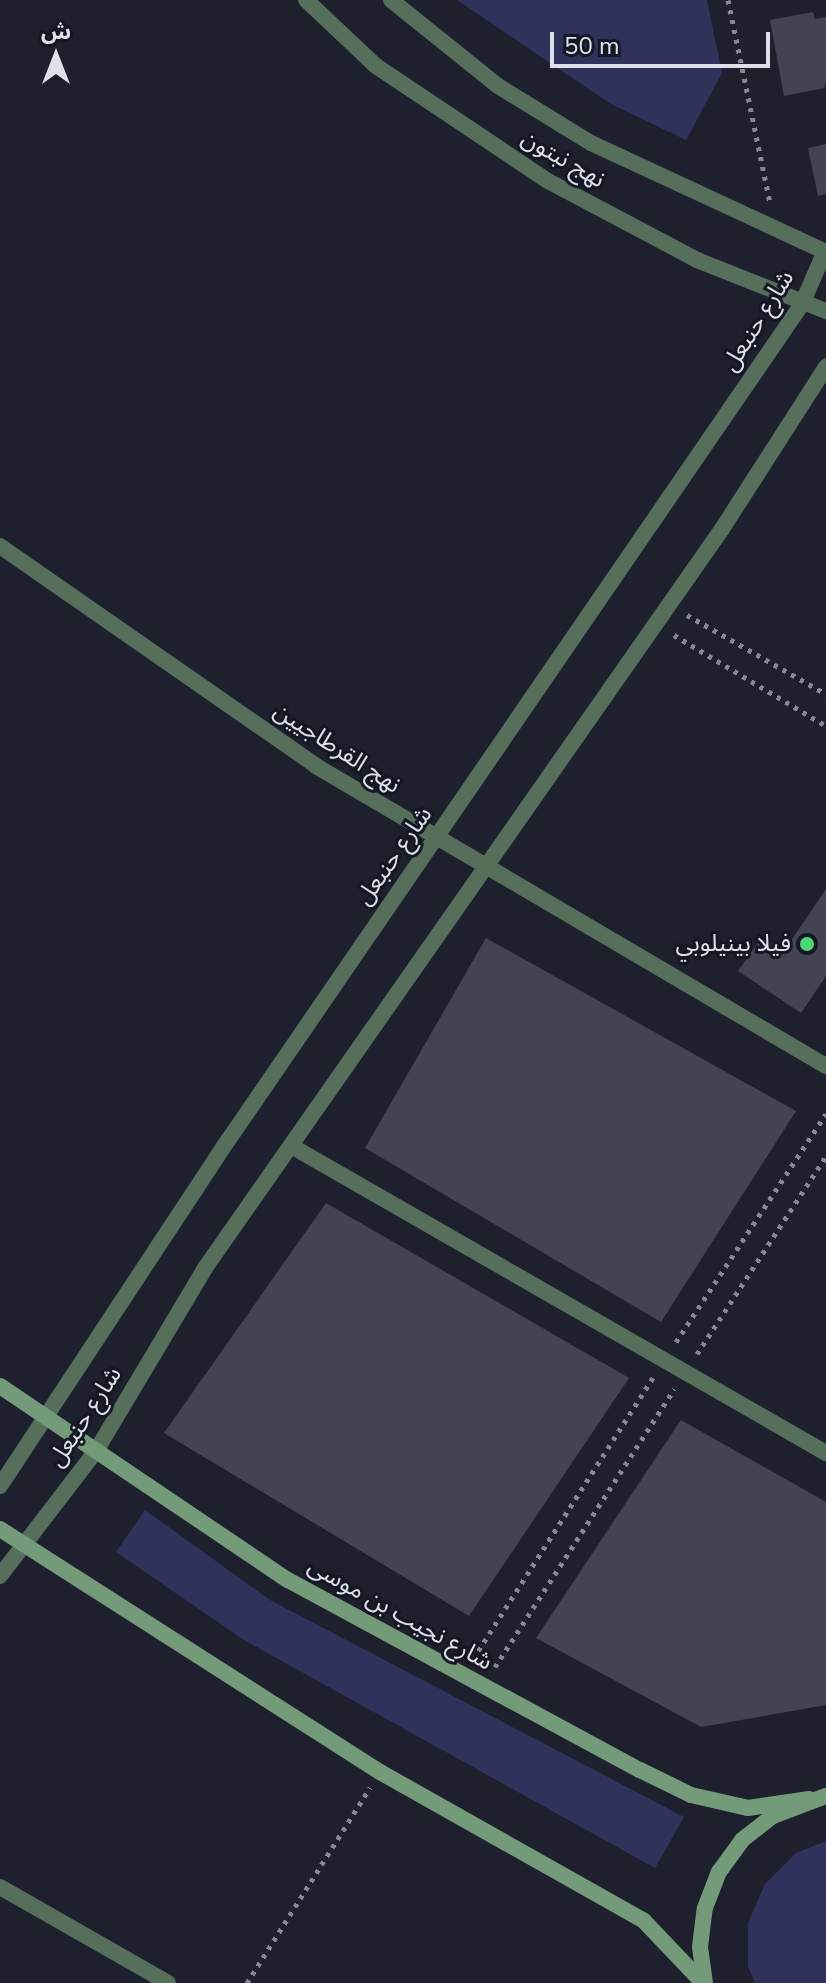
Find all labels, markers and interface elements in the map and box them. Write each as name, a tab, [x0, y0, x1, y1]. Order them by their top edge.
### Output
north arrow	[16, 16, 96, 96]
scale bar	[554, 16, 774, 66]
text: ش	[41, 17, 71, 47]
text: 50 m	[564, 30, 620, 62]
street label: نهج نبتون	[516, 124, 610, 194]
street label: شارع حنبعل	[716, 265, 800, 377]
street label: نهج القرطاجيين	[268, 696, 406, 800]
street label: شارع حنبعل	[350, 801, 438, 911]
place label: فيلا بينيلوبي	[676, 930, 791, 958]
marker: فيلا بينيلوبي	[798, 935, 816, 953]
street label: شارع حنبعل	[42, 1362, 128, 1472]
street label: شارع نجيب بن موسى	[303, 1551, 497, 1677]

